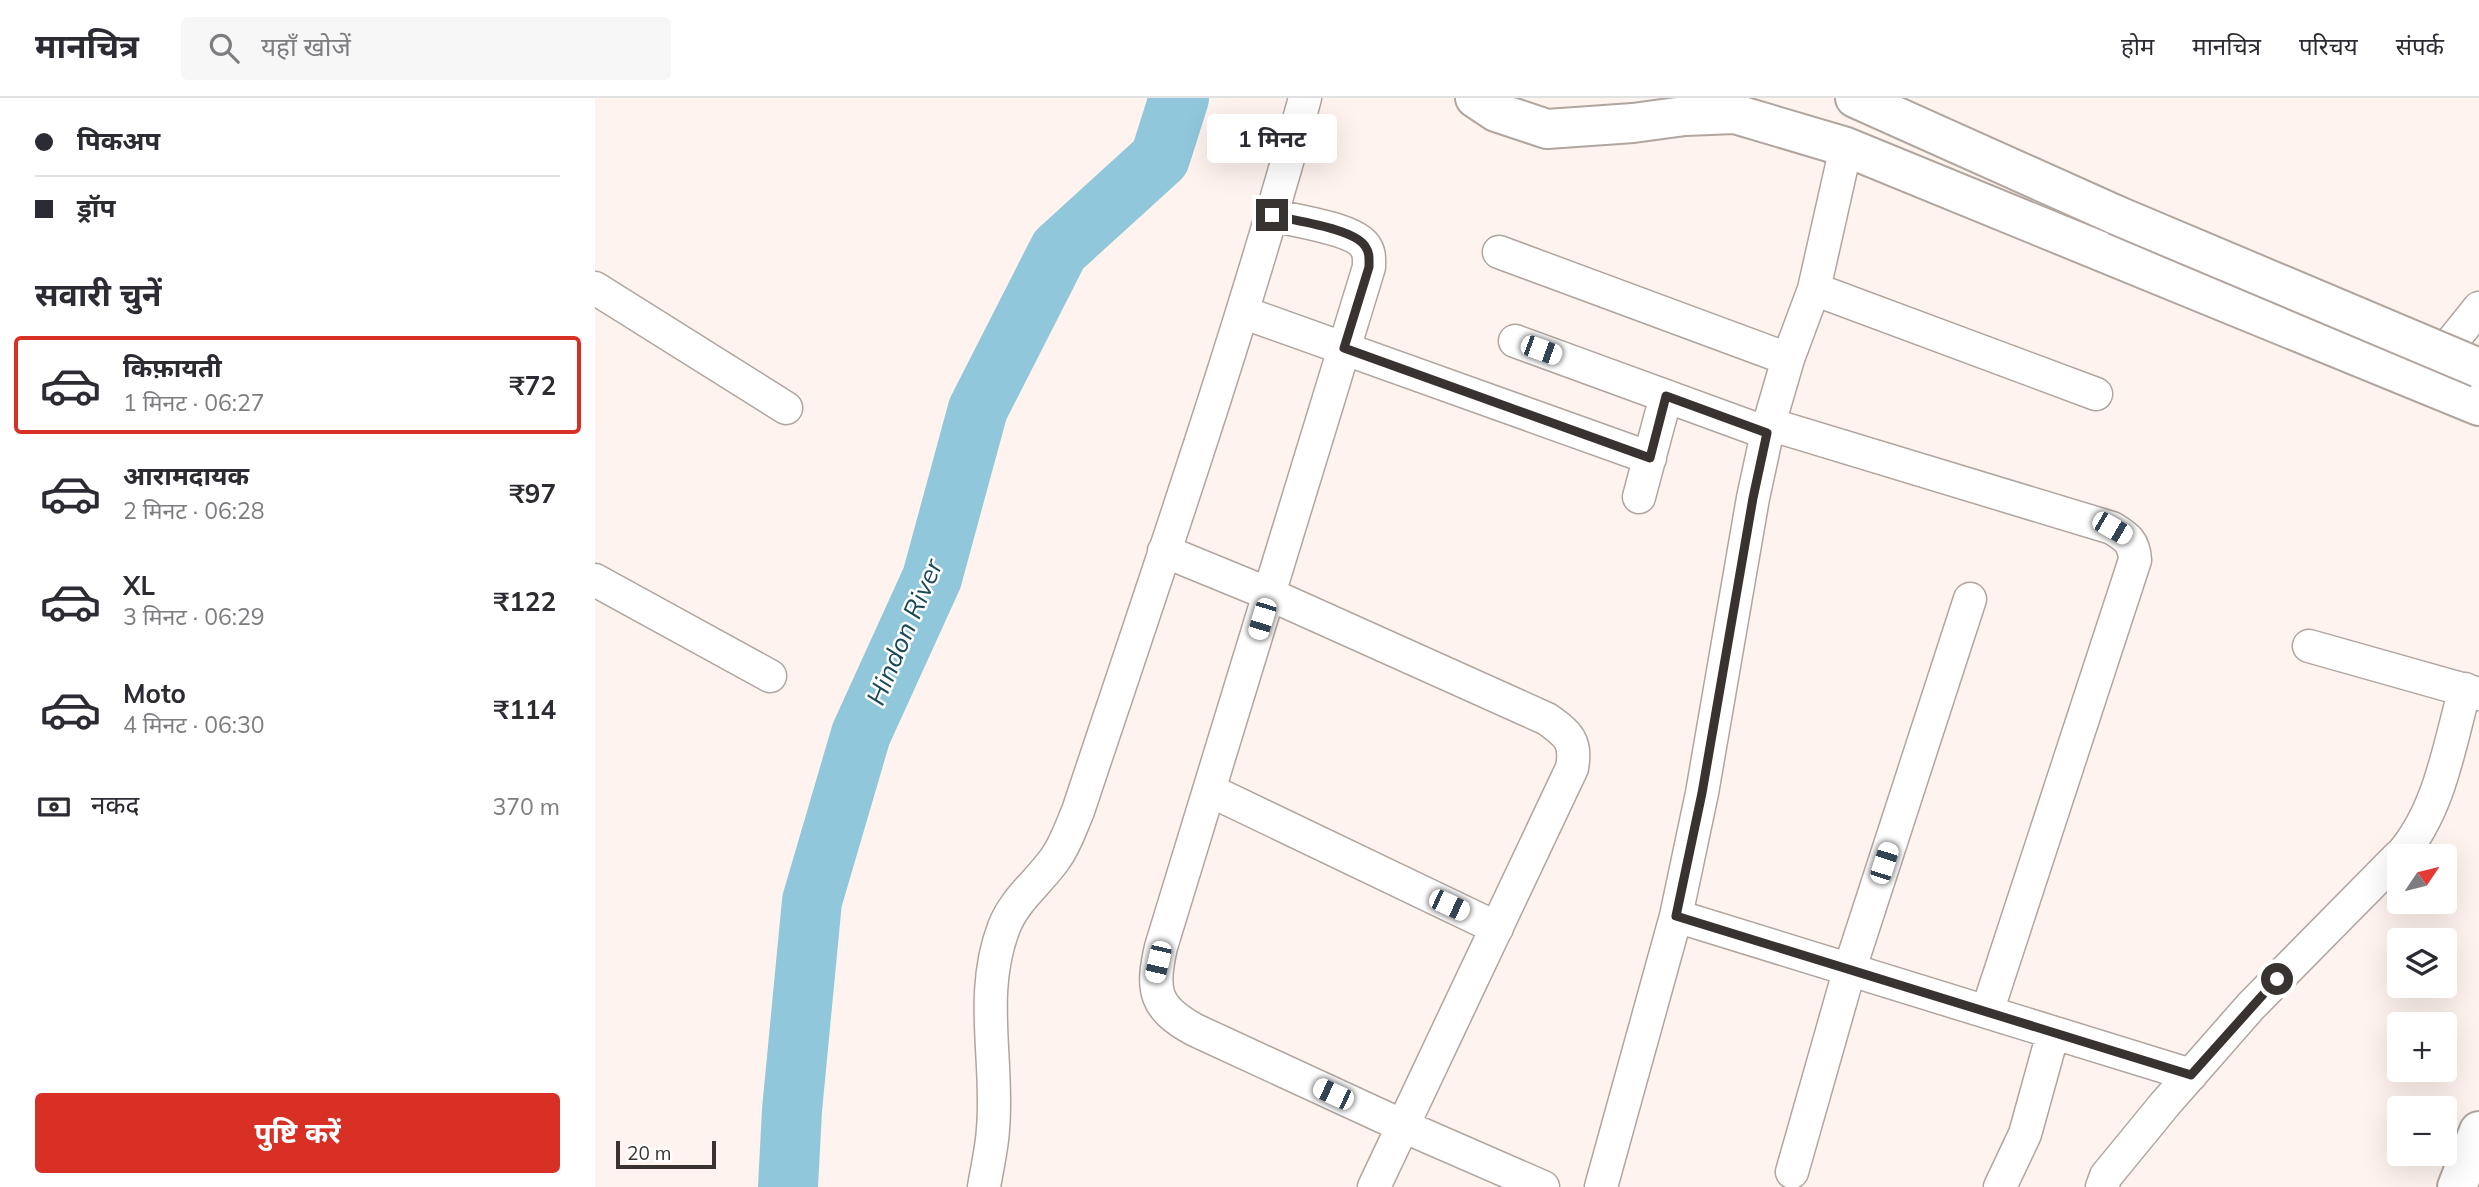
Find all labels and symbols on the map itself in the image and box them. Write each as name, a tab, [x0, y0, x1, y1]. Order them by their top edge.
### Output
callout: 1 मिनट	[1207, 114, 1337, 162]
route end	[1256, 199, 1288, 231]
car	[1518, 333, 1565, 367]
car	[2089, 508, 2136, 548]
water label: Hindon River	[858, 553, 950, 710]
car	[1246, 596, 1279, 642]
car	[1868, 840, 1901, 886]
north arrow	[2387, 844, 2457, 914]
car	[1426, 887, 1473, 923]
car	[1144, 939, 1173, 985]
route start	[2261, 963, 2293, 995]
car	[1310, 1076, 1357, 1112]
scale bar	[616, 1138, 716, 1170]

